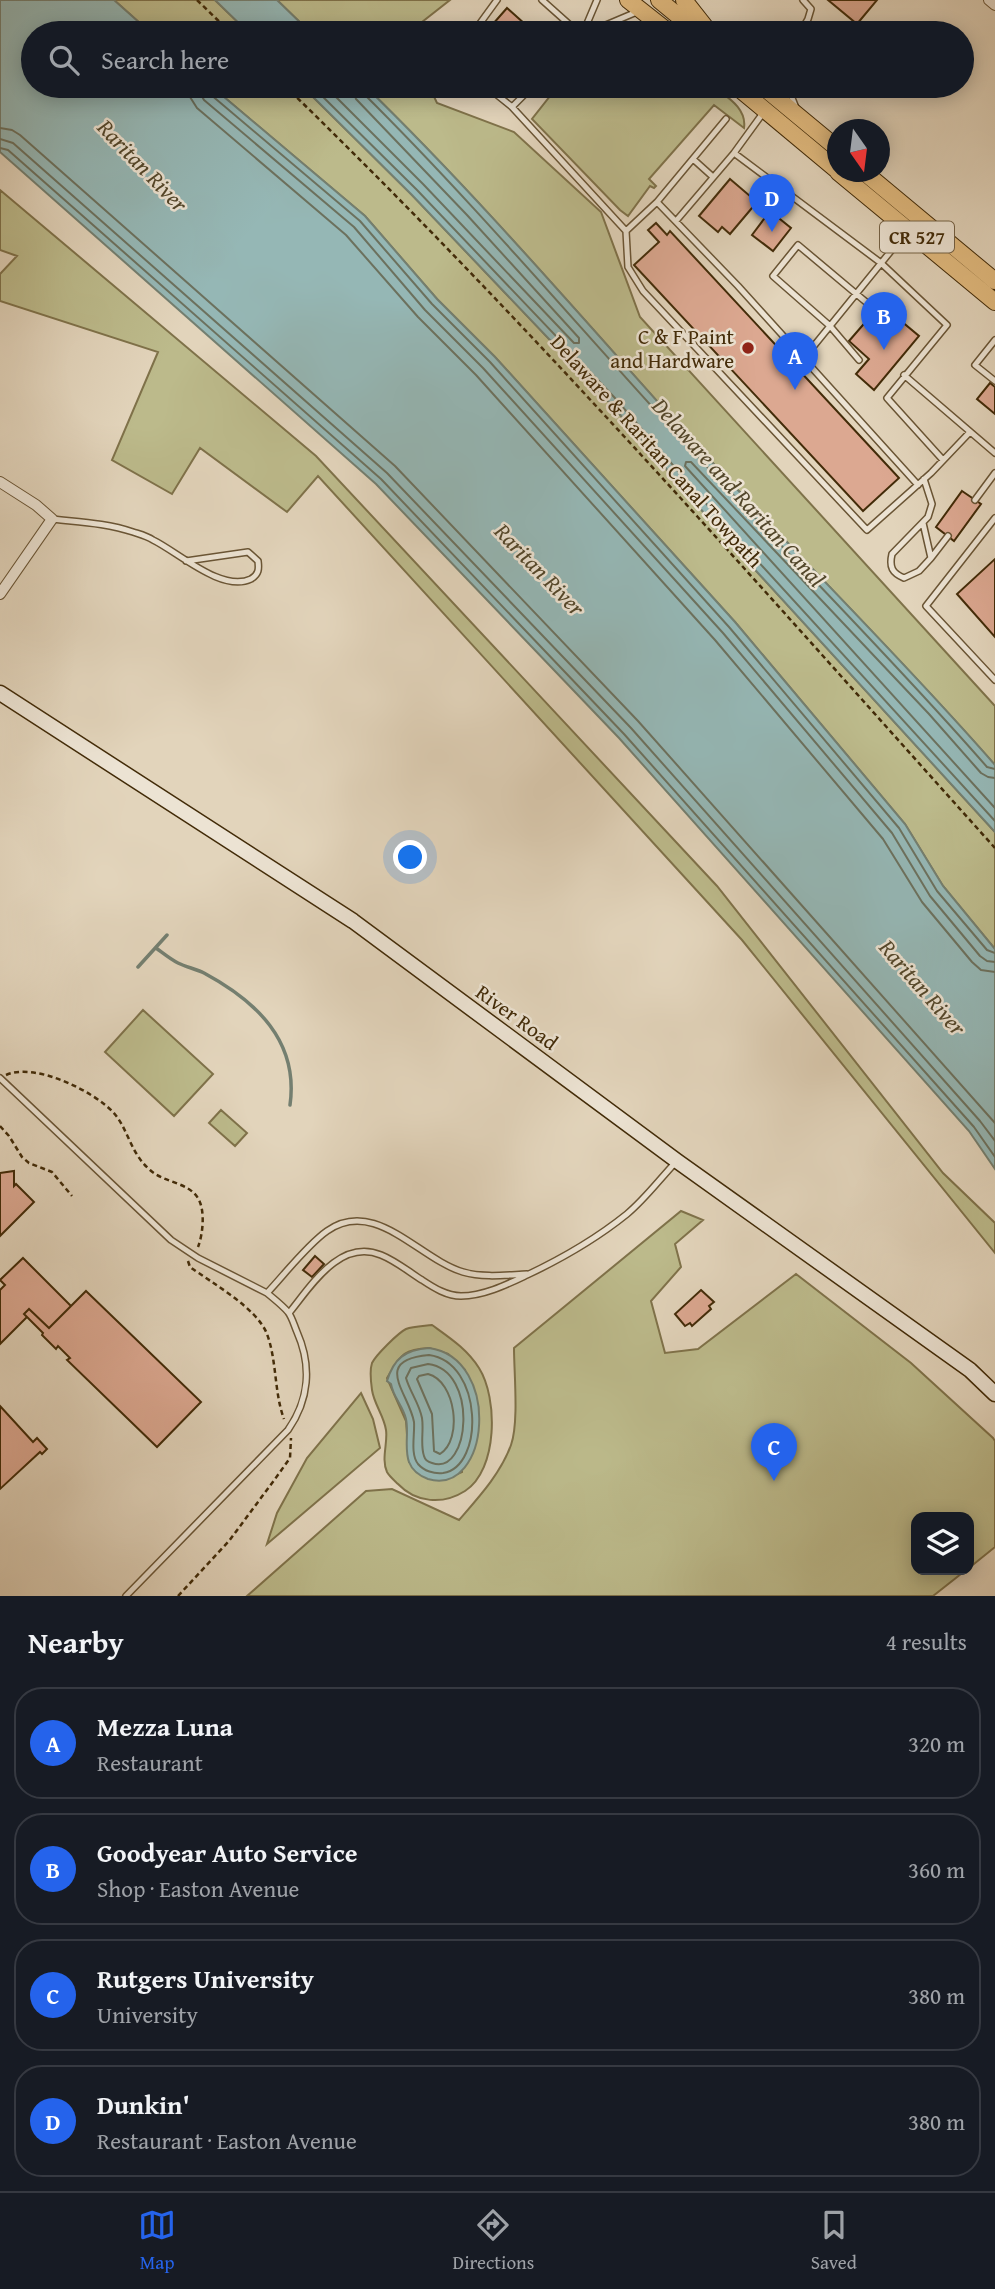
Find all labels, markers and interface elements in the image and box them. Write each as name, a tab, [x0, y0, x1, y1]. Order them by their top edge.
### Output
search box	[21, 21, 974, 98]
text: Search here	[101, 40, 229, 79]
icon: search	[45, 41, 83, 79]
water label: Raritan River	[89, 110, 197, 220]
north arrow	[827, 119, 890, 182]
pin: D	[749, 174, 795, 232]
road number: CR 527	[880, 221, 954, 252]
pin: B	[861, 292, 907, 350]
place label: C & F Paint and Hardware	[610, 321, 735, 376]
street label: Delaware & Raritan Canal Towpath	[543, 327, 771, 575]
pin: A	[772, 332, 818, 390]
marker: C & F Paint and Hardware	[740, 340, 756, 356]
water label: Delaware and Raritan Canal	[644, 389, 833, 594]
water label: Raritan River	[486, 514, 594, 624]
your location	[393, 840, 427, 874]
water label: Raritan River	[871, 931, 975, 1043]
street label: River Road	[469, 977, 565, 1058]
pin: C	[751, 1423, 797, 1481]
map controls	[911, 1512, 974, 1575]
button: layers	[911, 1512, 974, 1575]
text: Nearby	[28, 1620, 124, 1664]
text: 4 results	[886, 1625, 967, 1658]
text: Mezza Luna	[97, 1707, 233, 1746]
text: A	[46, 1727, 60, 1760]
text: 320 m	[908, 1727, 965, 1760]
text: Restaurant	[97, 1746, 203, 1779]
text: Goodyear Auto Service	[97, 1833, 357, 1872]
text: B	[46, 1853, 60, 1886]
text: 360 m	[908, 1853, 965, 1886]
text: Shop · Easton Avenue	[97, 1872, 299, 1905]
text: Rutgers University	[97, 1959, 314, 1998]
text: C	[46, 1979, 60, 2012]
text: 380 m	[908, 1979, 965, 2012]
text: University	[97, 1998, 198, 2031]
text: Dunkin'	[97, 2085, 190, 2124]
text: D	[46, 2105, 60, 2138]
text: 380 m	[908, 2105, 965, 2138]
text: Restaurant · Easton Avenue	[97, 2124, 357, 2157]
tab: Map	[138, 2206, 176, 2276]
tab: Directions	[453, 2206, 534, 2276]
tab: Saved	[811, 2206, 857, 2276]

